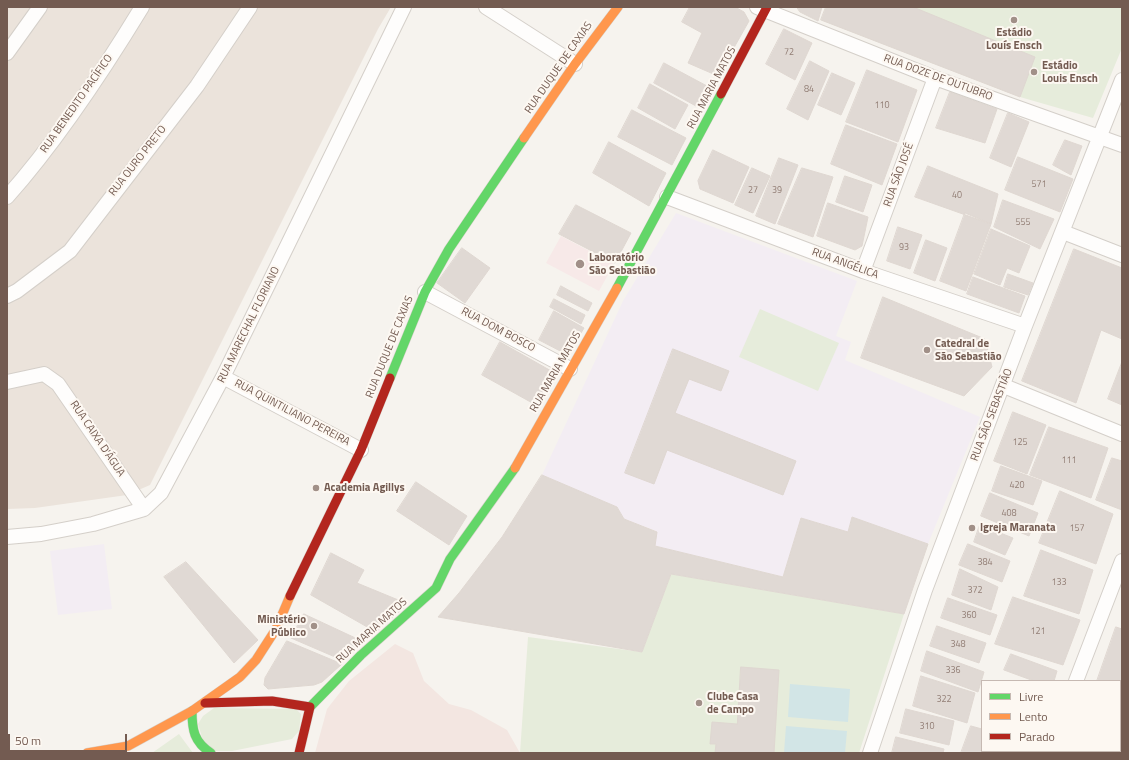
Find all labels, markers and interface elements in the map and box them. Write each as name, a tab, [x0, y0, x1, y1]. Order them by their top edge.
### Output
marker: Estádio Louís Ensch	[1009, 15, 1019, 25]
street label: RUA DUQUE DE CAXIAS	[522, 19, 596, 117]
place label: Estádio Louís Ensch	[986, 26, 1042, 52]
street label: RUA MARIA MATOS	[685, 45, 739, 131]
house number: 72	[784, 48, 794, 58]
street label: RUA BENEDITO PACÍFICO	[38, 52, 116, 156]
street label: RUA DOZE DE OUTUBRO	[882, 52, 994, 104]
place label: Estádio Louis Ensch	[1042, 59, 1098, 85]
marker: Estádio Louis Ensch	[1029, 67, 1039, 77]
house number: 84	[804, 85, 814, 95]
house number: 110	[874, 101, 890, 111]
street label: RUA OURO PRETO	[106, 123, 170, 199]
street label: RUA SÃO JOSÉ	[881, 141, 917, 209]
house number: 571	[1031, 180, 1047, 190]
house number: 27	[748, 186, 758, 196]
house number: 39	[772, 186, 782, 196]
house number: 40	[952, 191, 962, 201]
house number: 555	[1015, 218, 1031, 228]
house number: 93	[899, 243, 909, 253]
street label: RUA ANGÉLICA	[810, 246, 880, 282]
place label: Laboratório São Sebastião	[589, 251, 656, 277]
marker: Laboratório São Sebastião	[574, 258, 586, 270]
street label: RUA MARECHAL FLORIANO	[215, 265, 283, 385]
street label: RUA DUQUE DE CAXIAS	[363, 294, 417, 400]
street label: RUA DOM BOSCO	[459, 305, 537, 355]
street label: RUA MARIA MATOS	[528, 329, 584, 415]
place label: Catedral de São Sebastião	[935, 337, 1002, 363]
marker: Catedral de São Sebastião	[922, 345, 932, 355]
street label: RUA SÃO SEBASTIÃO	[968, 367, 1016, 463]
street label: RUA QUINTILIANO PEREIRA	[232, 377, 352, 449]
street label: RUA CAIXA D'ÁGUA	[67, 399, 127, 479]
house number: 125	[1012, 438, 1028, 448]
house number: 111	[1061, 456, 1077, 466]
place label: Academia Agillys	[324, 481, 405, 495]
house number: 420	[1009, 481, 1025, 491]
marker: Academia Agillys	[311, 483, 321, 493]
house number: 408	[1001, 509, 1017, 519]
place label: Igreja Maranata	[980, 521, 1056, 535]
marker: Igreja Maranata	[967, 523, 977, 533]
house number: 157	[1069, 524, 1085, 534]
house number: 384	[977, 558, 993, 568]
house number: 133	[1051, 578, 1067, 588]
house number: 372	[967, 586, 983, 596]
street label: RUA MARIA MATOS	[334, 596, 410, 666]
house number: 360	[961, 611, 977, 621]
place label: Ministério Público	[257, 613, 306, 639]
marker: Ministério Público	[309, 621, 319, 631]
house number: 121	[1030, 627, 1046, 637]
house number: 348	[950, 640, 966, 650]
house number: 336	[945, 666, 961, 676]
legend	[981, 680, 1121, 752]
text: Livre	[1019, 687, 1043, 706]
place label: Clube Casa de Campo	[707, 690, 758, 716]
house number: 322	[936, 695, 952, 705]
marker: Clube Casa de Campo	[694, 698, 704, 708]
text: Lento	[1019, 707, 1048, 726]
house number: 310	[919, 722, 935, 732]
scale bar	[10, 726, 129, 752]
text: Parado	[1019, 727, 1055, 746]
text: 50 m	[15, 731, 41, 750]

